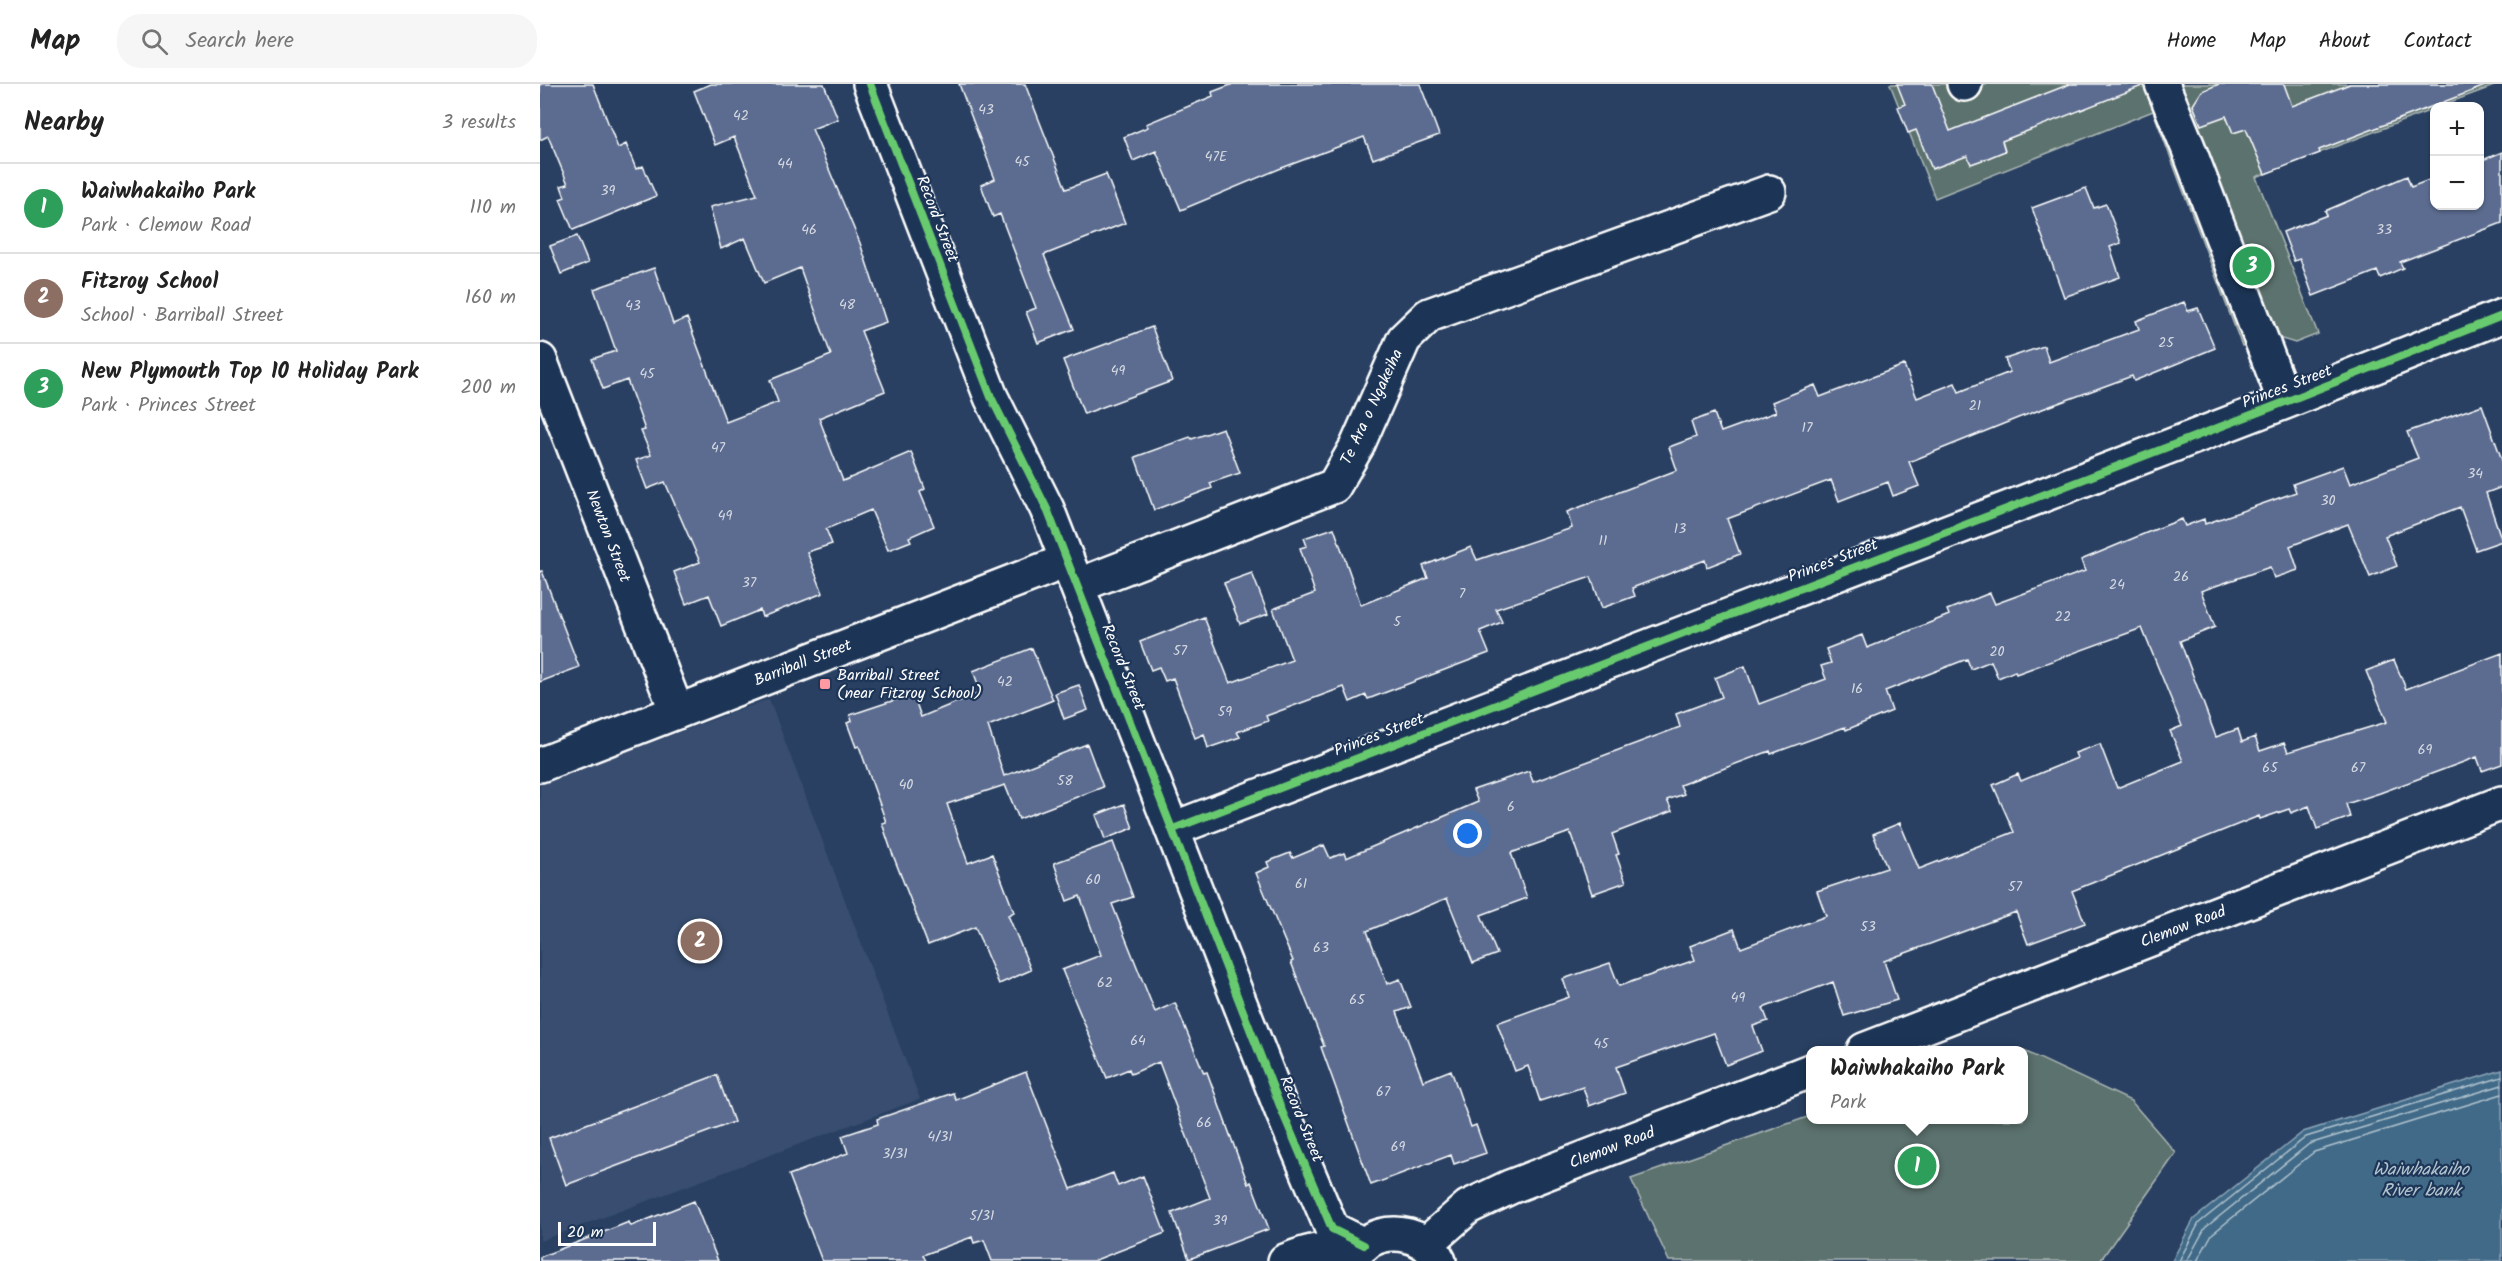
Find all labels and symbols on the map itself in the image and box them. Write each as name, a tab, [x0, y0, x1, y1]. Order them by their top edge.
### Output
house number: 43	[978, 99, 994, 121]
house number: 42	[733, 105, 749, 127]
house number: 47E	[1205, 146, 1228, 168]
house number: 45	[1014, 151, 1031, 173]
house number: 44	[777, 153, 793, 175]
street label: Record Street	[909, 172, 965, 267]
house number: 39	[601, 180, 616, 202]
house number: 46	[801, 219, 817, 241]
house number: 33	[2376, 219, 2392, 241]
pin: 3	[2232, 244, 2272, 288]
house number: 48	[839, 294, 856, 316]
house number: 43	[625, 295, 641, 317]
house number: 25	[2158, 332, 2175, 354]
street label: Te Ara o Ngakeiha	[1334, 345, 1410, 469]
street label: Princes Street	[2238, 358, 2336, 416]
house number: 49	[1111, 360, 1125, 382]
house number: 45	[639, 363, 656, 385]
house number: 21	[1969, 395, 1981, 417]
house number: 17	[1802, 417, 1813, 439]
house number: 47	[711, 437, 726, 459]
house number: 34	[2467, 463, 2483, 485]
street label: Newton Street	[579, 486, 637, 587]
house number: 30	[2321, 490, 2336, 512]
house number: 49	[718, 505, 732, 527]
house number: 13	[1674, 518, 1686, 540]
house number: 11	[1599, 530, 1607, 552]
street label: Princes Street	[1784, 532, 1882, 590]
house number: 26	[2173, 566, 2189, 588]
house number: 37	[742, 572, 757, 594]
house number: 24	[2109, 574, 2125, 596]
house number: 7	[1459, 583, 1466, 605]
house number: 22	[2055, 606, 2071, 628]
house number: 5	[1393, 611, 1402, 633]
street label: Record Street	[1094, 620, 1152, 715]
street label: Barriball Street	[751, 633, 856, 693]
house number: 57	[1173, 640, 1188, 662]
house number: 20	[1989, 641, 2005, 663]
place label: Barriball Street (near Fitzroy School)	[837, 663, 982, 706]
house number: 42	[997, 671, 1013, 693]
marker: Barriball Street (near Fitzroy School)	[818, 677, 832, 691]
house number: 16	[1851, 678, 1863, 700]
house number: 59	[1218, 701, 1232, 723]
street label: Princes Street	[1330, 706, 1428, 764]
house number: 69	[2418, 739, 2432, 761]
house number: 65	[2262, 757, 2279, 779]
house number: 67	[2351, 757, 2366, 779]
house number: 58	[1057, 770, 1074, 792]
house number: 40	[899, 774, 913, 796]
house number: 6	[1507, 796, 1515, 818]
your location	[1453, 819, 1482, 848]
house number: 60	[1086, 869, 1100, 891]
house number: 61	[1295, 873, 1307, 895]
house number: 57	[2008, 876, 2023, 898]
street label: Clemow Road	[2137, 899, 2230, 955]
house number: 53	[1860, 916, 1876, 938]
pin: 2	[680, 918, 720, 964]
house number: 63	[1313, 937, 1329, 959]
house number: 62	[1097, 972, 1113, 994]
house number: 49	[1731, 987, 1745, 1009]
house number: 65	[1349, 989, 1366, 1011]
house number: 64	[1130, 1030, 1146, 1052]
house number: 45	[1593, 1033, 1610, 1055]
street label: Record Street	[1272, 1072, 1330, 1167]
house number: 67	[1376, 1081, 1391, 1103]
house number: 66	[1196, 1112, 1212, 1134]
street label: Clemow Road	[1566, 1120, 1659, 1176]
house number: 4/31	[927, 1126, 953, 1148]
house number: 69	[1391, 1136, 1405, 1158]
house number: 3/31	[882, 1143, 908, 1165]
pin: 1	[1898, 1144, 1936, 1188]
water label: Waiwhakaiho River bank	[2373, 1156, 2471, 1206]
house number: 5/31	[970, 1205, 994, 1227]
house number: 39	[1213, 1210, 1228, 1232]
scale bar	[558, 1219, 656, 1246]

